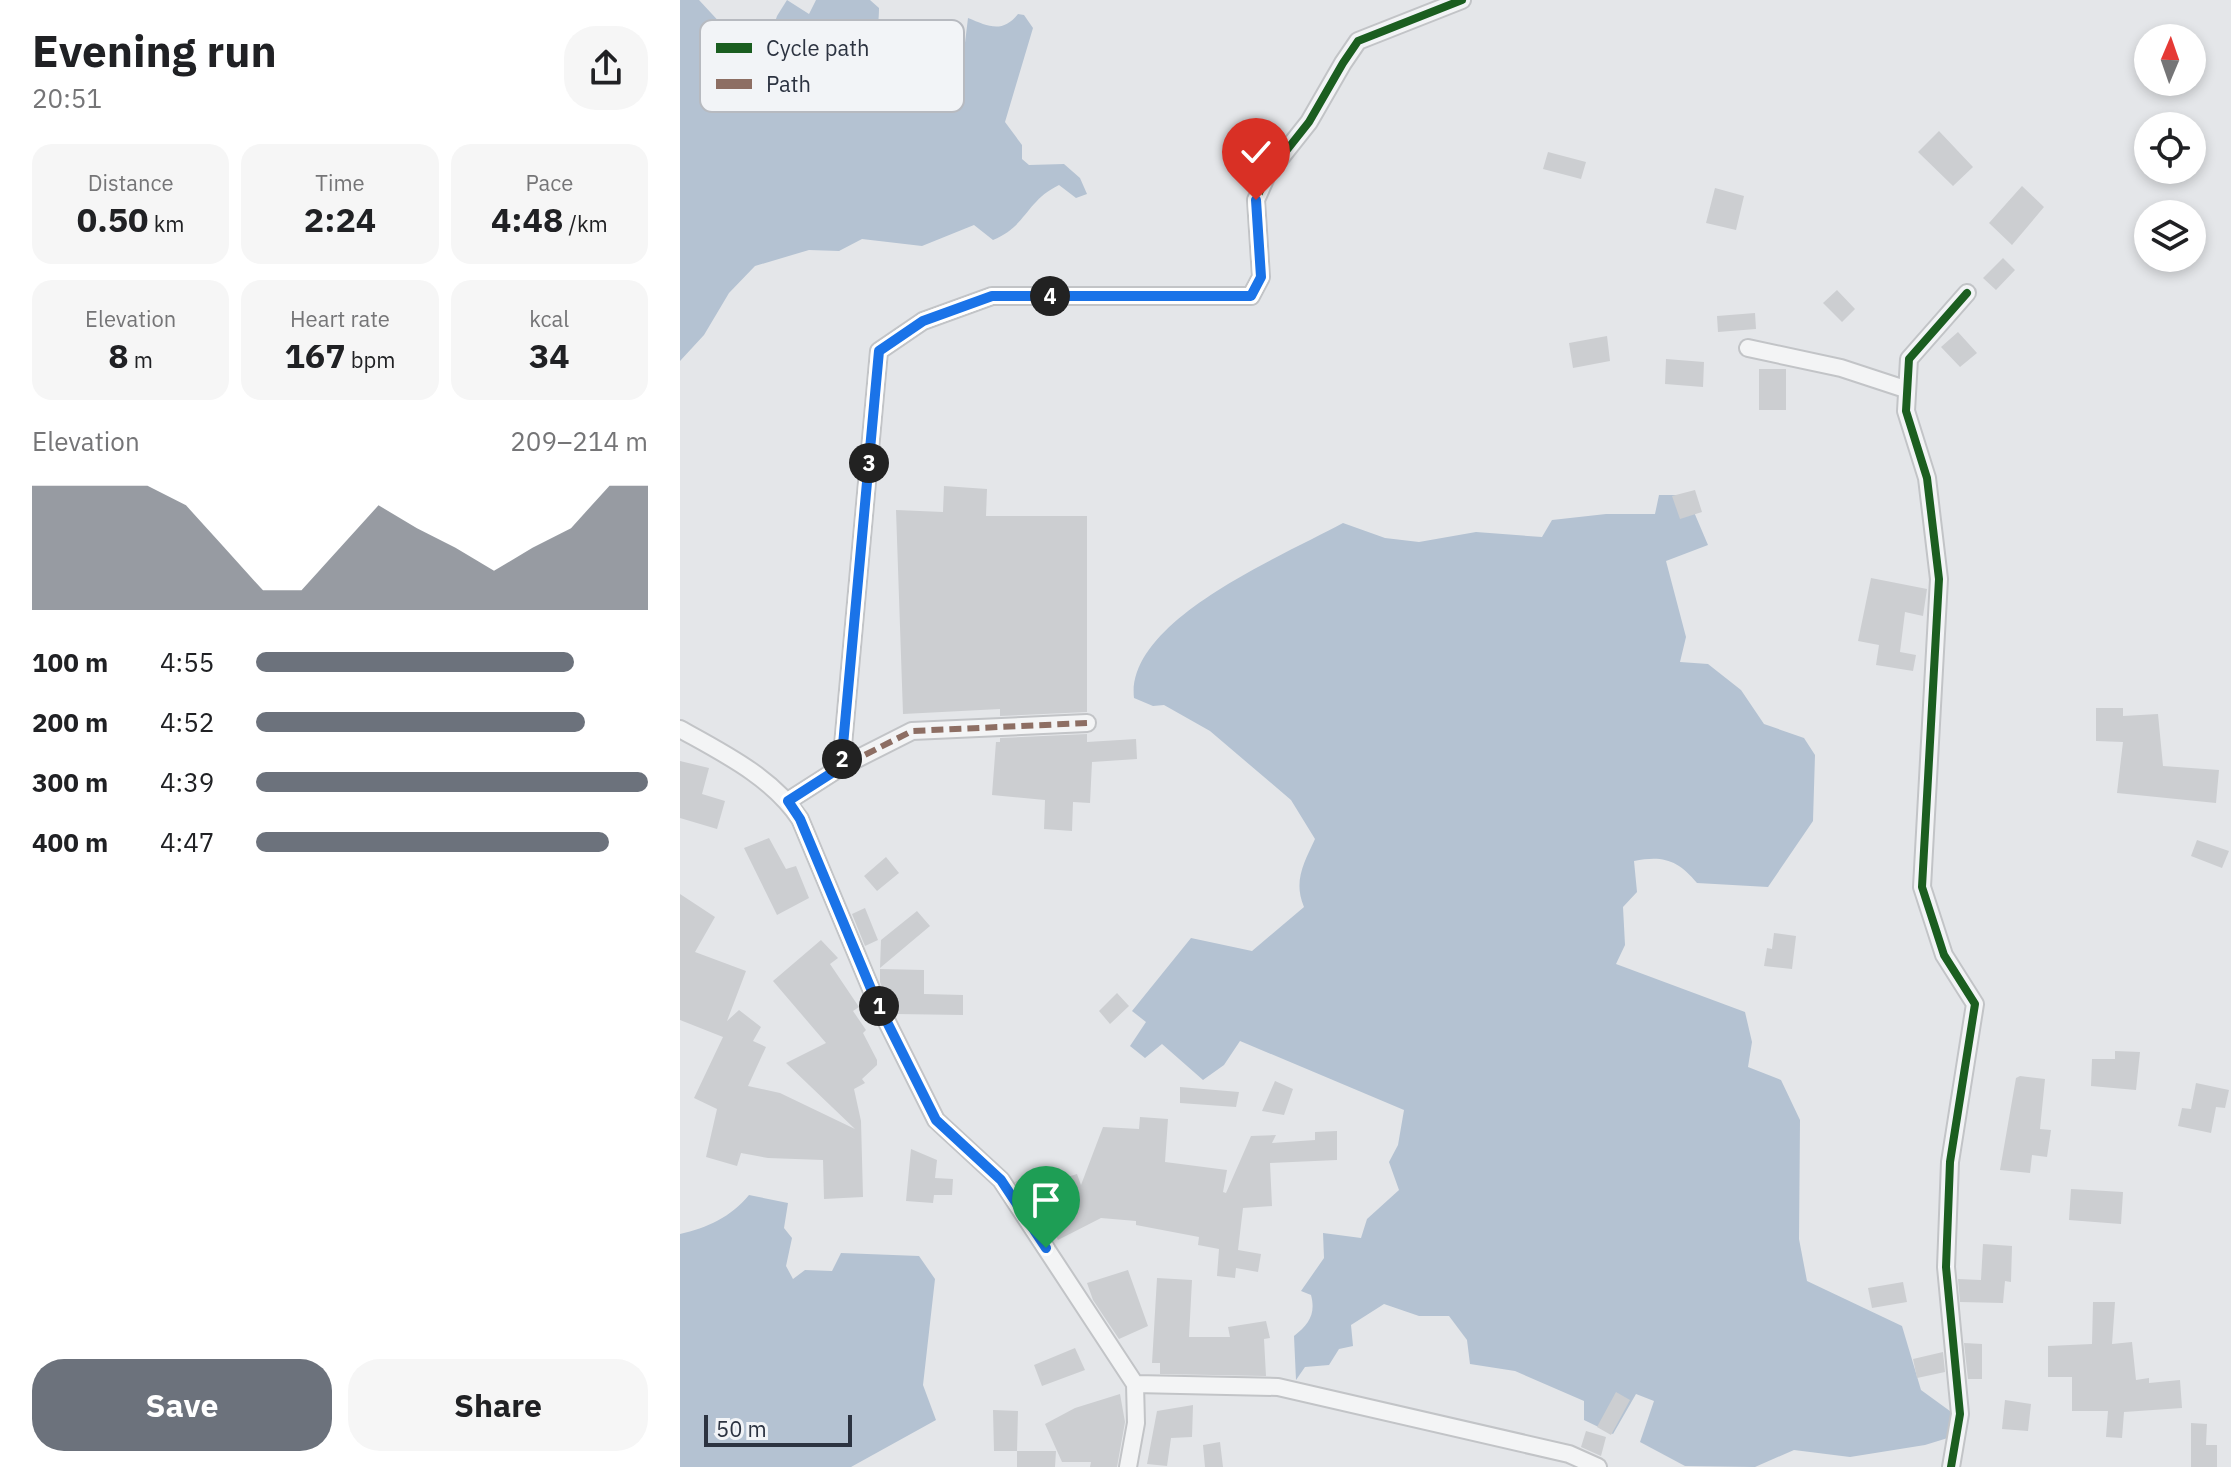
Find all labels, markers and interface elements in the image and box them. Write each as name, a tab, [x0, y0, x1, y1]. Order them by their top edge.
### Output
legend	[700, 20, 964, 112]
text: Evening run	[32, 22, 277, 79]
north arrow	[2134, 24, 2206, 96]
map controls	[2134, 24, 2206, 272]
button: share	[564, 26, 648, 110]
text: Cycle path	[766, 33, 870, 62]
text: Path	[766, 69, 811, 98]
text: 20:51	[32, 81, 102, 115]
button: locate	[2134, 112, 2206, 184]
pin	[1222, 118, 1290, 200]
icon: check	[1234, 130, 1278, 174]
text: Distance	[88, 168, 174, 197]
text: Time	[315, 168, 365, 197]
text: Pace	[525, 168, 573, 197]
text: 0.50	[77, 197, 149, 241]
text: 2:24	[304, 197, 376, 241]
text: 4:48	[491, 197, 563, 241]
button: layers	[2134, 200, 2206, 272]
text: km	[149, 209, 185, 238]
text: /km	[563, 209, 608, 238]
pin: 4	[1030, 276, 1070, 316]
text: 4	[1043, 281, 1057, 310]
text: Elevation	[85, 304, 176, 333]
text: Heart rate	[290, 304, 390, 333]
text: kcal	[529, 304, 569, 333]
text: 8	[108, 333, 129, 377]
text: 167	[284, 333, 346, 377]
text: 34	[529, 333, 570, 377]
text: m	[129, 345, 153, 374]
text: bpm	[346, 345, 396, 374]
text: Elevation	[32, 424, 140, 458]
text: 209–214 m	[510, 424, 648, 458]
pin: 3	[849, 443, 889, 483]
text: 3	[862, 448, 876, 477]
text: 100 m	[32, 645, 108, 679]
text: 4:55	[160, 645, 214, 679]
text: 200 m	[32, 705, 108, 739]
text: 4:52	[160, 705, 214, 739]
pin: 2	[822, 739, 862, 779]
text: 2	[835, 744, 849, 773]
text: 300 m	[32, 765, 108, 799]
text: 4:39	[160, 765, 214, 799]
text: 400 m	[32, 825, 108, 859]
text: 4:47	[160, 825, 214, 859]
pin: 1	[859, 986, 899, 1026]
text: 1	[872, 991, 886, 1020]
pin	[1012, 1166, 1080, 1248]
icon: arrive	[1024, 1178, 1068, 1222]
button: Save	[32, 1359, 332, 1451]
button: Share	[348, 1359, 648, 1451]
scale bar	[704, 1411, 852, 1447]
text: 50 m	[716, 1414, 767, 1443]

